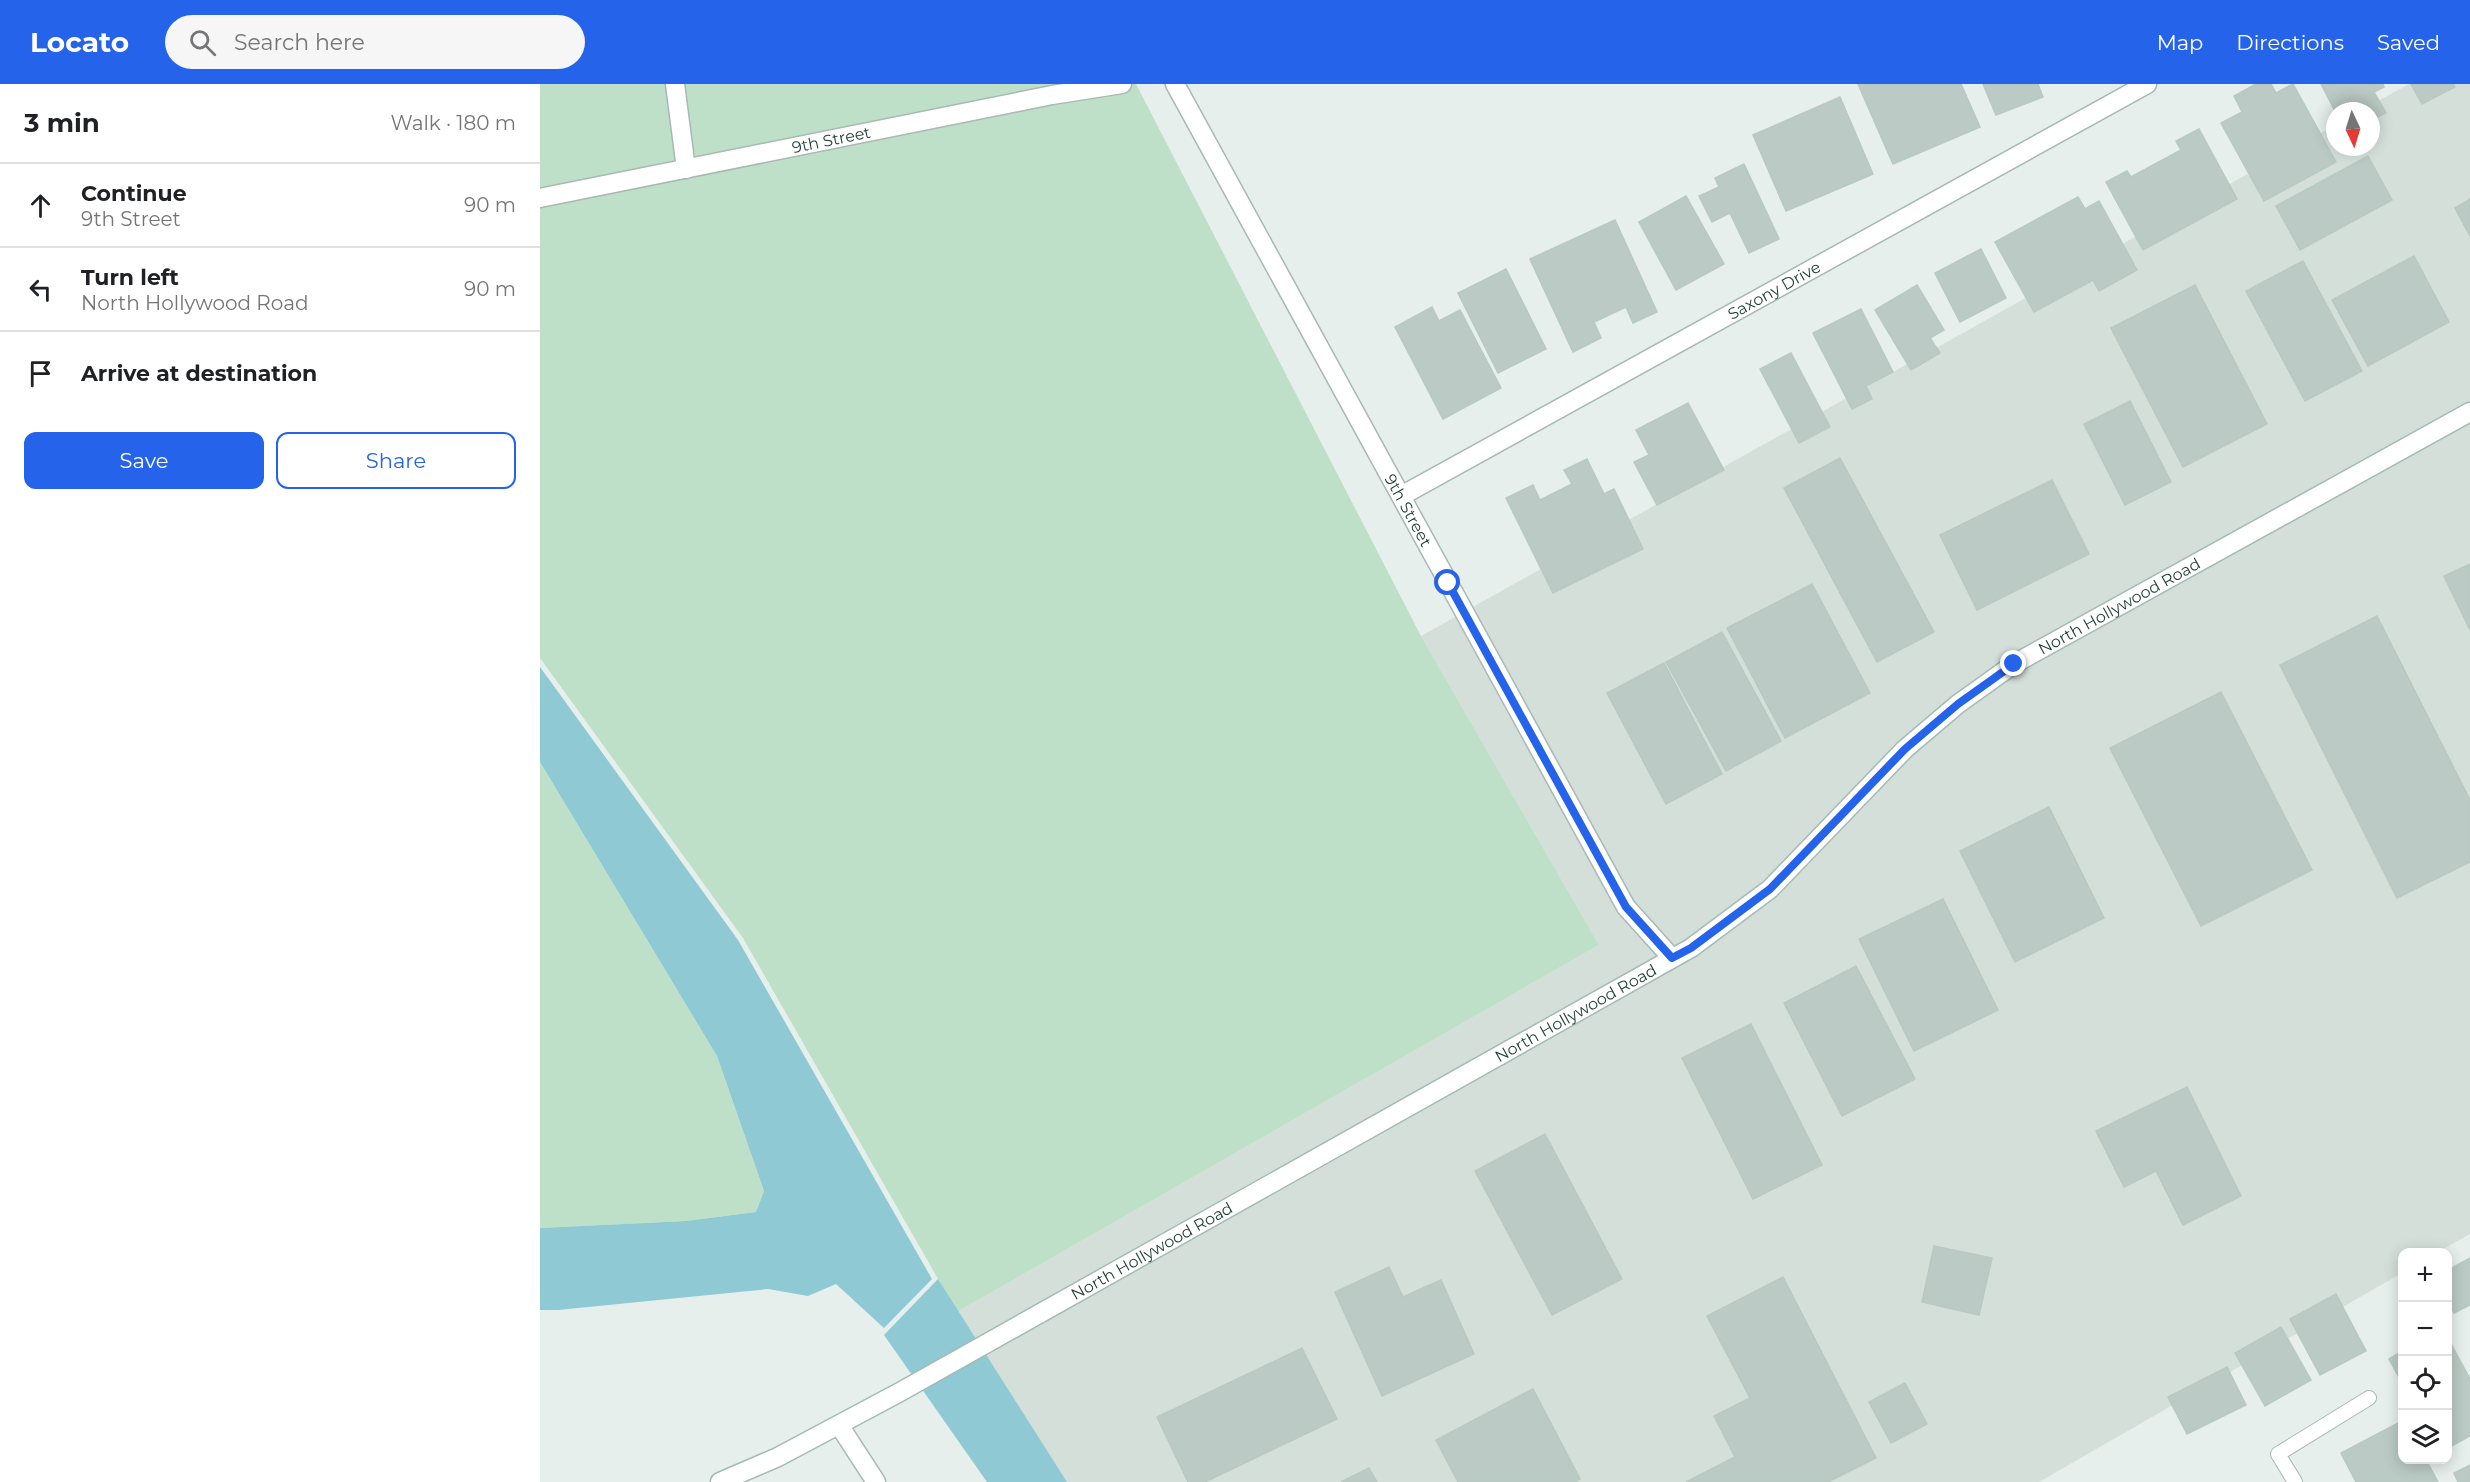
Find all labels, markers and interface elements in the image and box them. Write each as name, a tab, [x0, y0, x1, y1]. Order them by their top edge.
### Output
search box	[165, 15, 585, 69]
text: Locato	[30, 25, 129, 59]
icon: search	[186, 26, 219, 59]
text: Search here	[234, 29, 365, 56]
text: Map	[2157, 30, 2203, 55]
text: Directions	[2236, 30, 2344, 55]
text: Saved	[2377, 30, 2440, 55]
north arrow	[2326, 102, 2380, 156]
text: 3 min	[24, 107, 100, 139]
text: Walk · 180 m	[391, 111, 516, 135]
street label: 9th Street	[790, 123, 873, 157]
text: Continue	[81, 180, 187, 207]
icon: ahead	[24, 189, 57, 222]
text: 90 m	[464, 193, 516, 217]
text: 9th Street	[81, 207, 181, 231]
street label: Saxony Drive	[1724, 257, 1824, 324]
text: Turn left	[81, 264, 179, 291]
icon: left	[24, 273, 57, 306]
text: 90 m	[464, 277, 516, 301]
text: North Hollywood Road	[81, 291, 309, 315]
icon: arrive	[24, 357, 57, 390]
text: Arrive at destination	[81, 360, 317, 387]
button: Save	[24, 432, 264, 489]
button: Share	[276, 432, 516, 489]
street label: 9th Street	[1381, 471, 1436, 550]
street label: North Hollywood Road	[2035, 554, 2204, 659]
route start	[1434, 569, 1460, 595]
route end	[2000, 650, 2026, 676]
street label: North Hollywood Road	[1492, 960, 1660, 1066]
street label: North Hollywood Road	[1068, 1198, 1236, 1304]
map controls	[2398, 1248, 2452, 1464]
button: +	[2398, 1248, 2452, 1302]
button: −	[2398, 1302, 2452, 1356]
button: locate	[2398, 1356, 2452, 1410]
button: layers	[2398, 1410, 2452, 1464]

